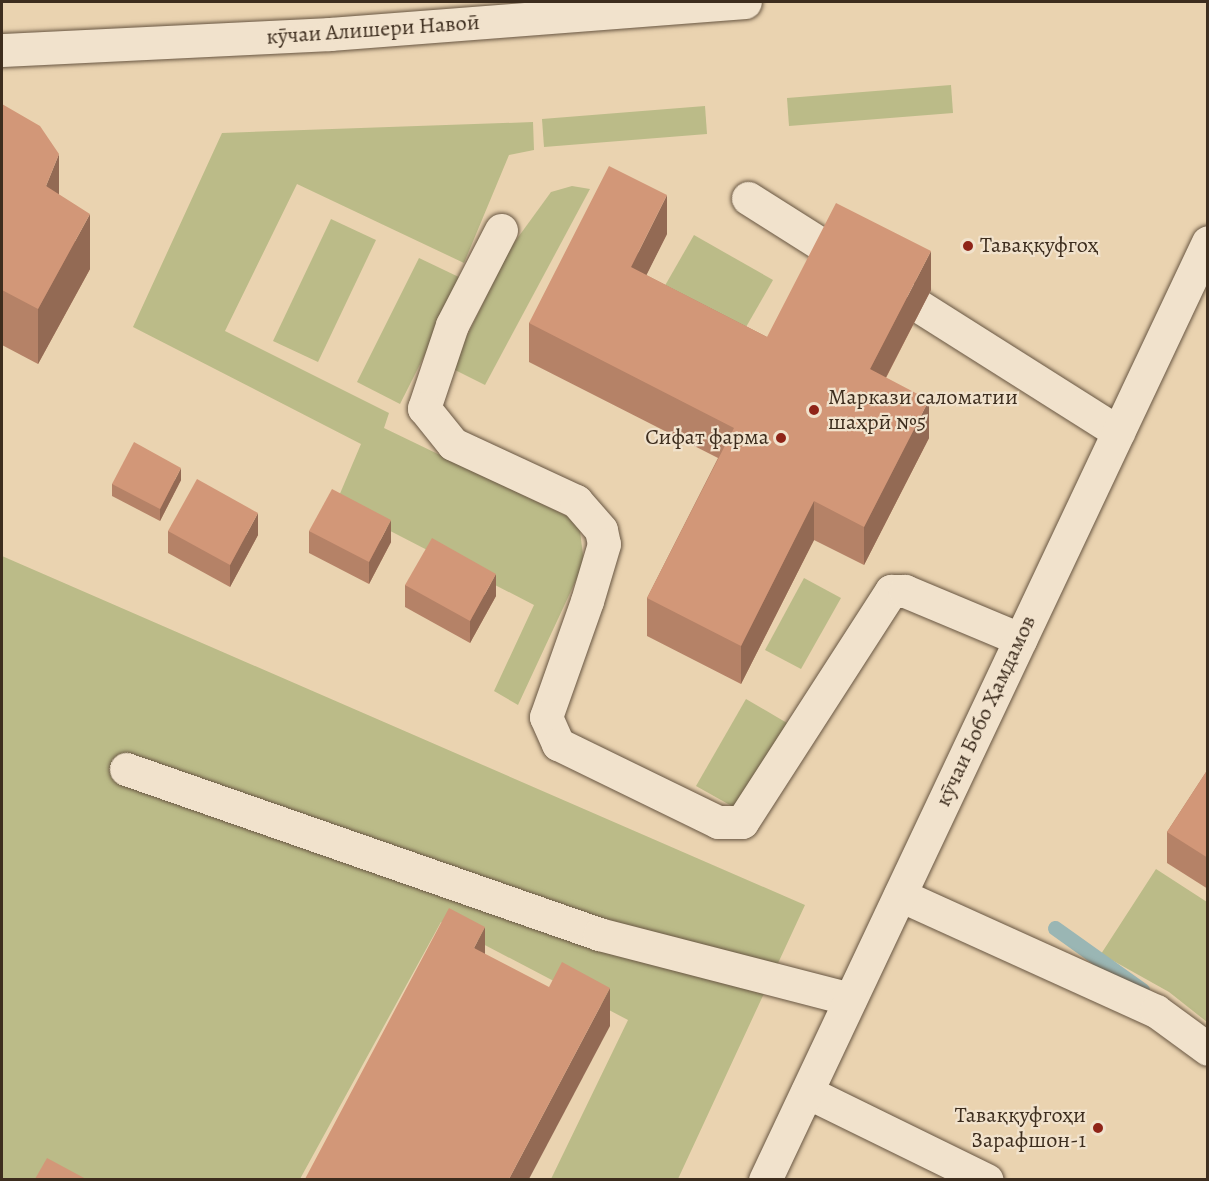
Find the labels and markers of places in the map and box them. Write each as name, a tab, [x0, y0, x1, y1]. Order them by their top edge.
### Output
place label: Таваққуфгоҳ	[980, 233, 1098, 259]
marker: Таваққуфгоҳ	[961, 239, 975, 253]
place label: Маркази саломатии шаҳрӣ №5	[828, 384, 1018, 436]
marker: Маркази саломатии шаҳрӣ №5	[805, 401, 823, 419]
place label: Сифат фарма	[645, 425, 769, 451]
marker: Сифат фарма	[774, 431, 788, 445]
place label: Таваққуфгоҳи Зарафшон-1	[955, 1102, 1086, 1154]
marker: Таваққуфгоҳи Зарафшон-1	[1091, 1121, 1105, 1135]

